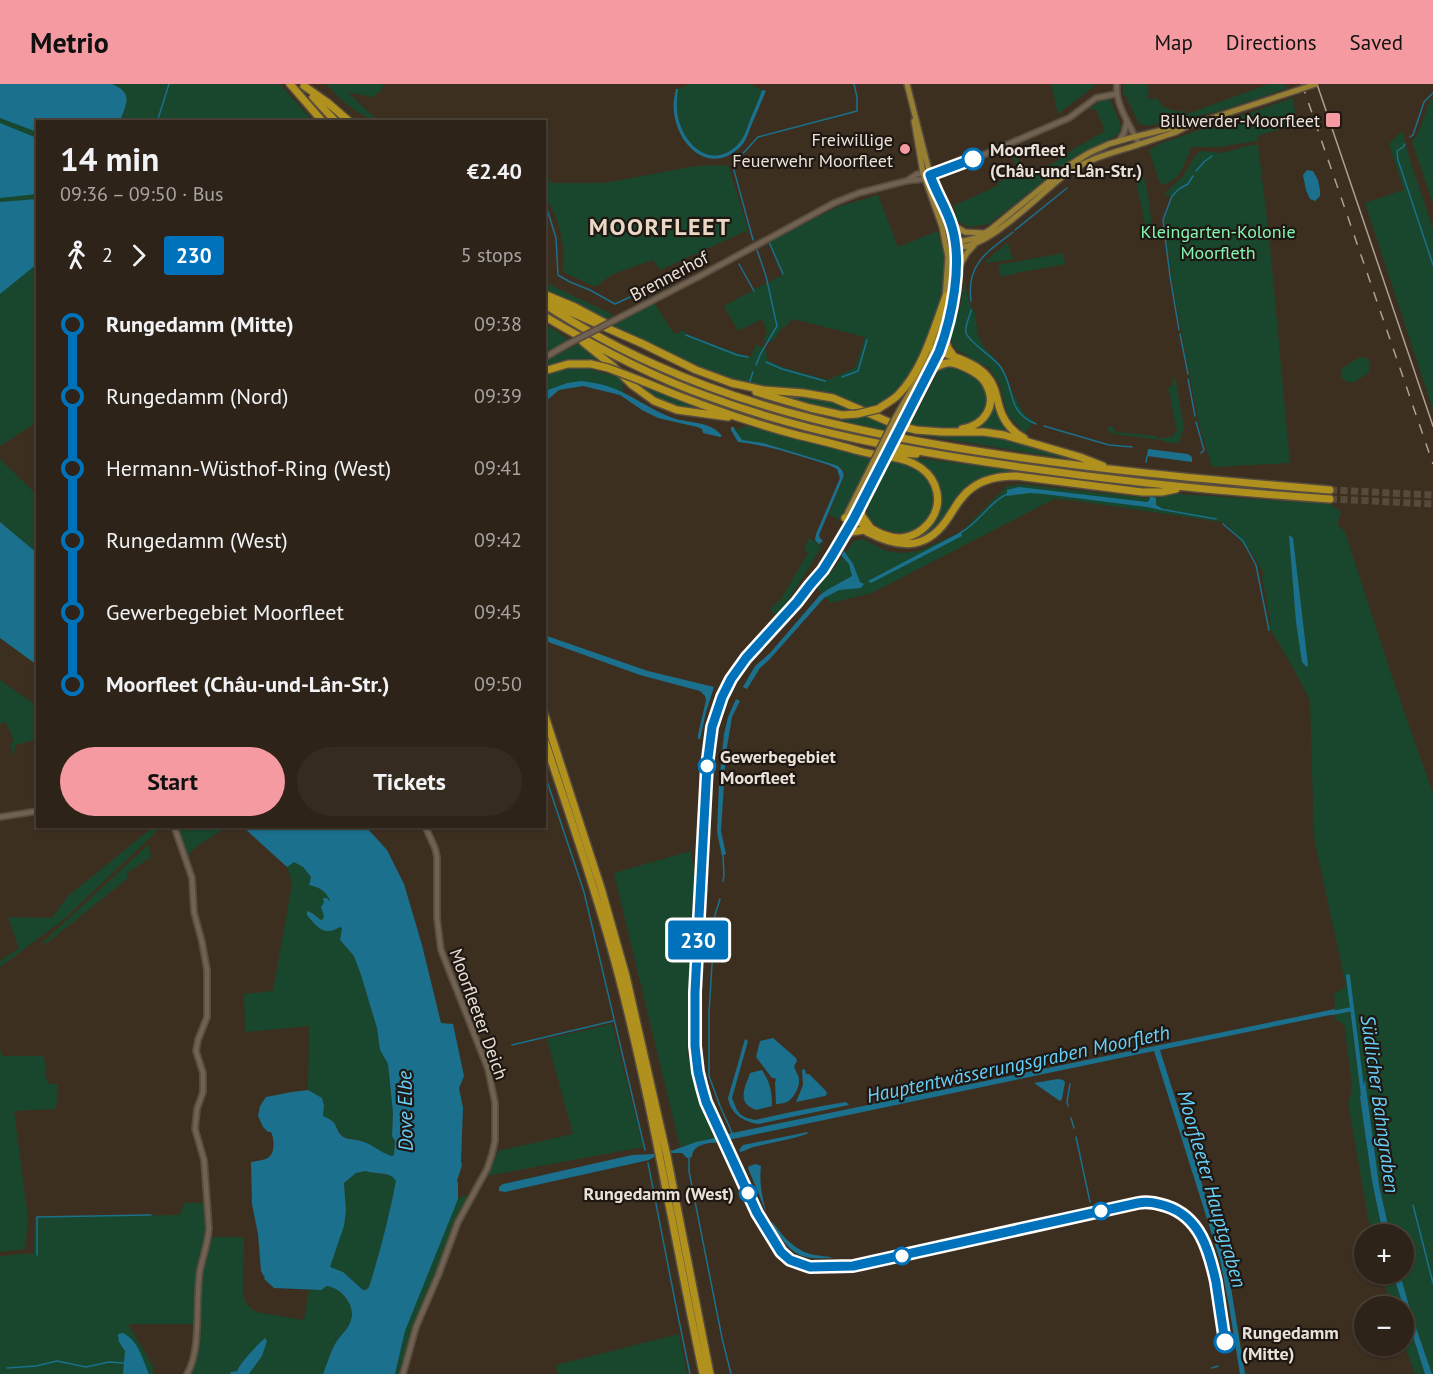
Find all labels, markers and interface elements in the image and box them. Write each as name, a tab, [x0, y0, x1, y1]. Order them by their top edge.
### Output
text: Metrio	[30, 24, 109, 61]
text: Map	[1154, 29, 1193, 56]
text: Directions	[1226, 29, 1317, 56]
text: Saved	[1350, 29, 1403, 56]
place label: Billwerder-Moorfleet	[1160, 109, 1320, 132]
marker: Billwerder-Moorfleet	[1324, 111, 1342, 129]
place label: Freiwillige Feuerwehr Moorfleet	[732, 128, 893, 172]
text: 14 min	[60, 137, 159, 180]
place label: Moorfleet (Châu-und-Lân-Str.)	[990, 138, 1142, 182]
marker: Freiwillige Feuerwehr Moorfleet	[898, 142, 912, 156]
marker: Moorfleet (Châu-und-Lân-Str.)	[962, 148, 984, 170]
text: €2.40	[467, 157, 522, 185]
text: 09:36 – 09:50 · Bus	[60, 181, 224, 207]
district label: MOORFLEET	[589, 211, 731, 242]
park label: Kleingarten-Kolonie Moorfleth	[1140, 220, 1296, 264]
icon: walk	[60, 239, 93, 272]
icon: forward	[122, 239, 155, 272]
text: 2	[102, 242, 113, 268]
text: 230	[176, 242, 212, 269]
text: 5 stops	[461, 242, 522, 268]
street label: Brennerhof	[626, 245, 713, 306]
text: Rungedamm (Mitte)	[106, 310, 294, 338]
text: 09:38	[474, 311, 522, 337]
text: Rungedamm (Nord)	[106, 382, 288, 410]
text: 09:39	[474, 383, 522, 409]
text: Hermann-Wüsthof-Ring (West)	[106, 454, 391, 482]
text: 09:41	[474, 455, 522, 481]
text: Rungedamm (West)	[106, 526, 288, 554]
text: 09:42	[474, 527, 522, 553]
text: Gewerbegebiet Moorfleet	[106, 598, 344, 626]
text: 09:45	[474, 599, 522, 625]
text: Moorfleet (Châu-und-Lân-Str.)	[106, 670, 390, 698]
text: 09:50	[474, 671, 522, 697]
place label: Gewerbegebiet Moorfleet	[720, 745, 836, 789]
button: Start	[60, 747, 285, 816]
button: Tickets	[297, 747, 522, 816]
marker: Gewerbegebiet Moorfleet	[698, 757, 716, 775]
line badge: 230	[664, 920, 732, 960]
text: 230	[680, 927, 716, 954]
street label: Moorfleeter Deich	[445, 945, 513, 1083]
water label: Südlicher Bahngraben	[1355, 1013, 1405, 1195]
water label: Hauptentwässerungsgraben Moorfleth	[864, 1019, 1172, 1109]
water label: Dove Elbe	[391, 1070, 419, 1151]
water label: Moorfleeter Hauptgraben	[1171, 1087, 1253, 1291]
place label: Rungedamm (West)	[584, 1182, 734, 1205]
marker: Rungedamm (West)	[739, 1184, 757, 1202]
unlabelled marker	[1092, 1202, 1110, 1220]
map controls	[1354, 1224, 1414, 1356]
button: +	[1354, 1224, 1414, 1284]
unlabelled marker	[893, 1247, 911, 1265]
button: −	[1354, 1296, 1414, 1356]
place label: Rungedamm (Mitte)	[1242, 1321, 1339, 1365]
marker: Rungedamm (Mitte)	[1214, 1331, 1236, 1353]

